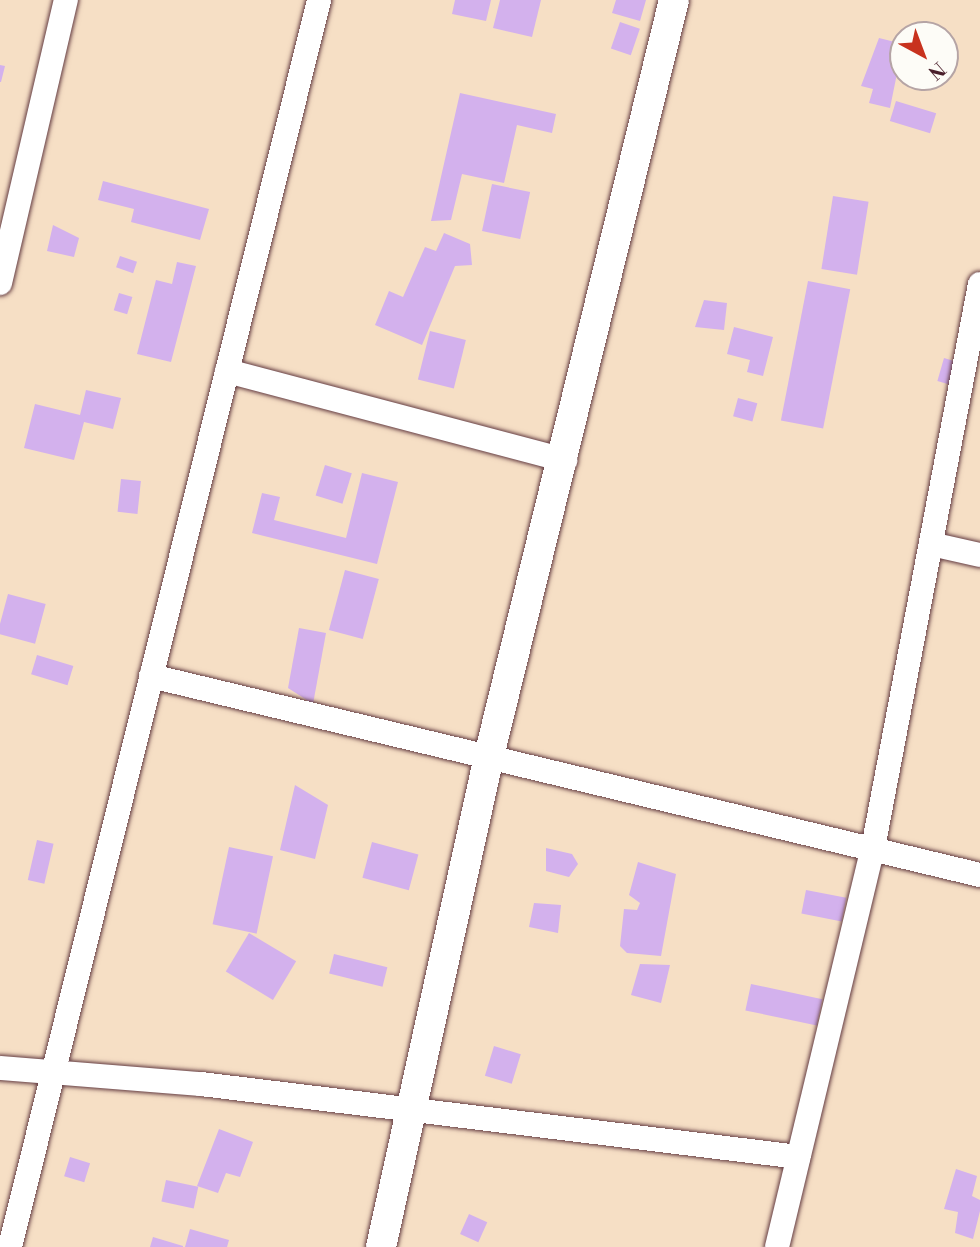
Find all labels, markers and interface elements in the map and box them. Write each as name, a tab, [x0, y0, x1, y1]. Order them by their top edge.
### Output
north arrow	[889, 21, 959, 91]
text: N	[923, 56, 950, 84]

